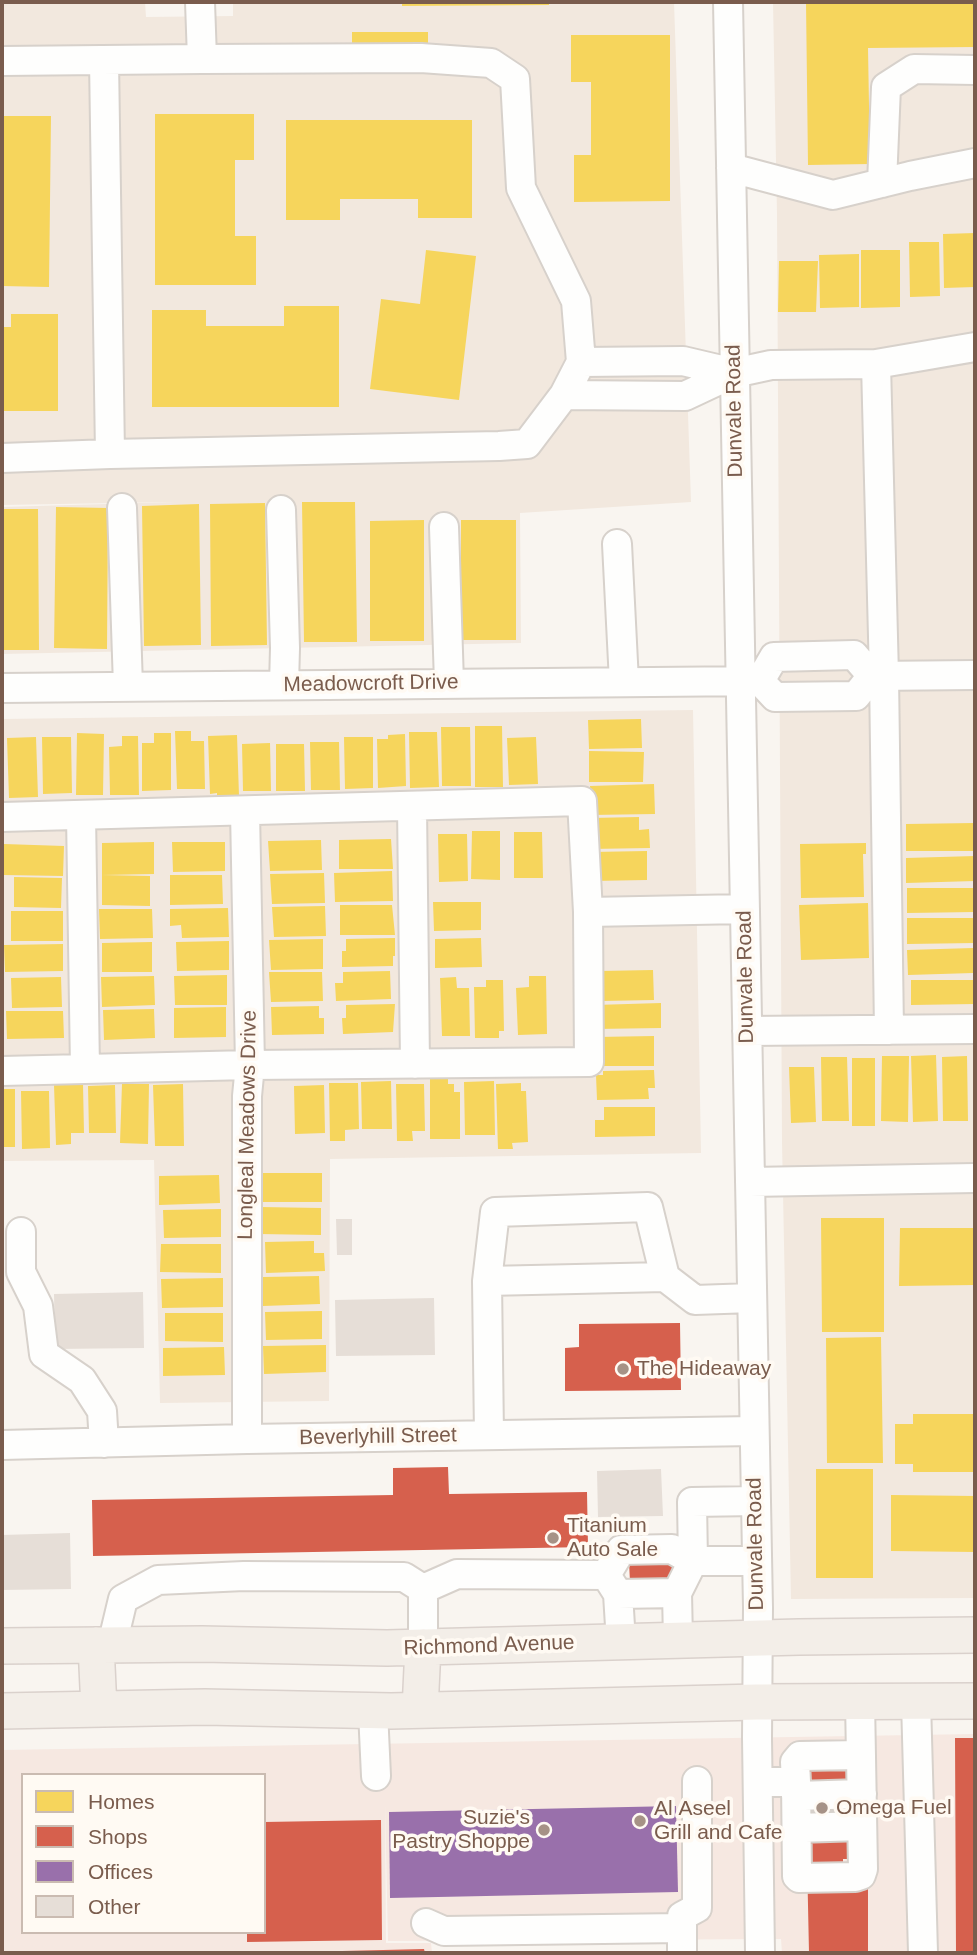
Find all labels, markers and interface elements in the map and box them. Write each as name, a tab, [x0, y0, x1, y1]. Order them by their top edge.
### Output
street label: Dunvale Road	[721, 344, 749, 478]
street label: Meadowcroft Drive	[283, 670, 459, 698]
street label: Dunvale Road	[732, 910, 760, 1044]
street label: Longleal Meadows Drive	[233, 1010, 263, 1240]
place label: The Hideaway	[637, 1356, 771, 1382]
marker: The Hideaway	[615, 1361, 631, 1377]
street label: Beverlyhill Street	[299, 1423, 457, 1451]
street label: Dunvale Road	[742, 1477, 770, 1611]
place label: Titanium Auto Sale	[567, 1513, 658, 1563]
marker: Titanium Auto Sale	[545, 1530, 561, 1546]
street label: Richmond Avenue	[403, 1630, 575, 1662]
legend	[21, 1773, 266, 1934]
text: Homes	[88, 1790, 155, 1813]
place label: Omega Fuel	[836, 1795, 952, 1821]
place label: Al Aseel Grill and Cafe	[654, 1796, 782, 1846]
marker: Omega Fuel	[814, 1800, 830, 1816]
place label: Suzie's Pastry Shoppe	[392, 1805, 530, 1855]
marker: Al Aseel Grill and Cafe	[632, 1813, 648, 1829]
marker: Suzie's Pastry Shoppe	[536, 1822, 552, 1838]
text: Shops	[88, 1825, 148, 1848]
text: Offices	[88, 1860, 153, 1883]
text: Other	[88, 1895, 141, 1918]

